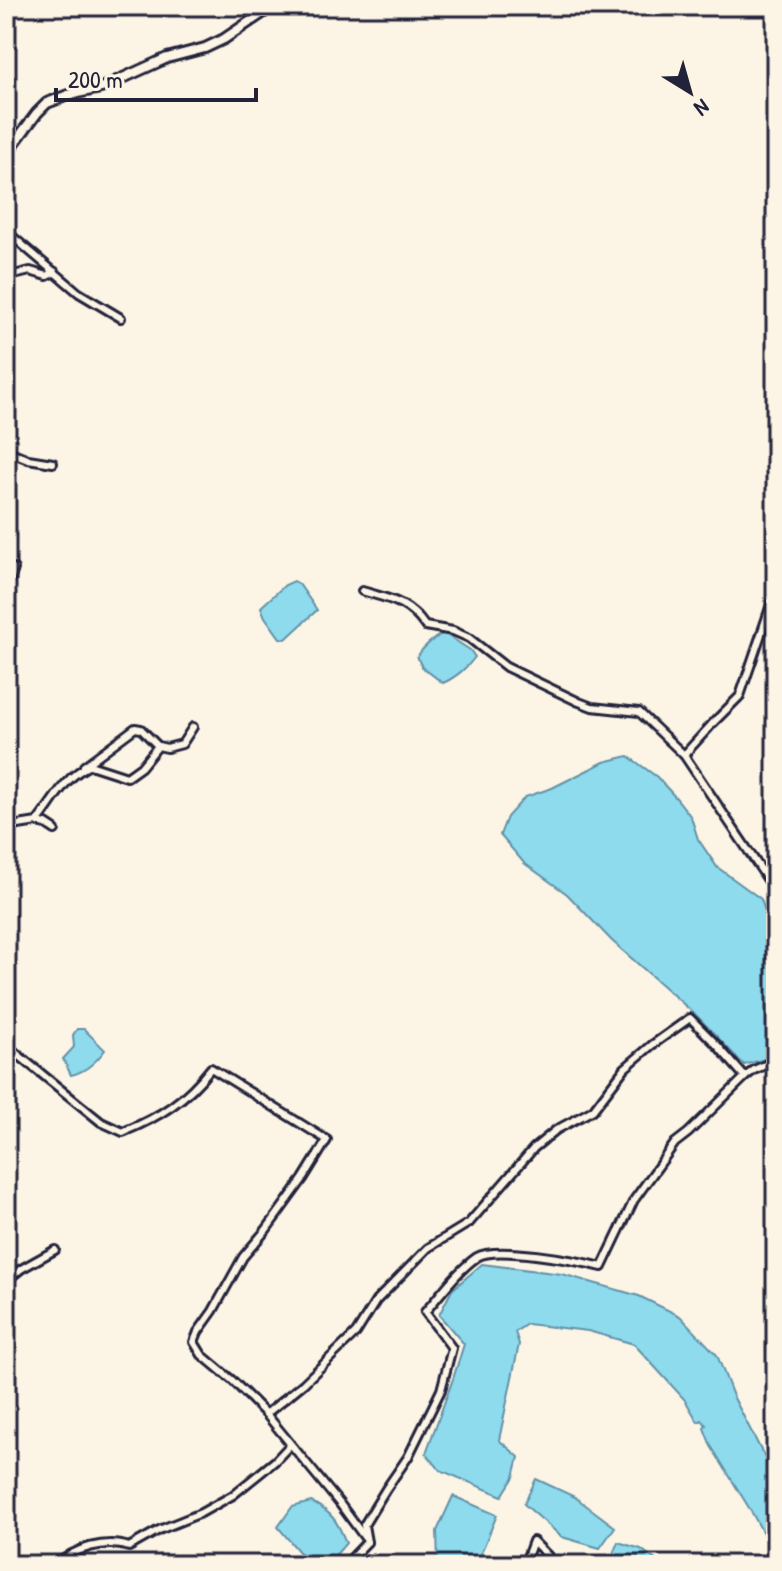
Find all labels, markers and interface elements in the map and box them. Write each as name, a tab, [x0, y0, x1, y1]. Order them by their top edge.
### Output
scale bar	[56, 52, 256, 102]
north arrow	[650, 52, 730, 132]
text: 200 m	[68, 63, 123, 95]
text: N	[688, 92, 716, 124]

